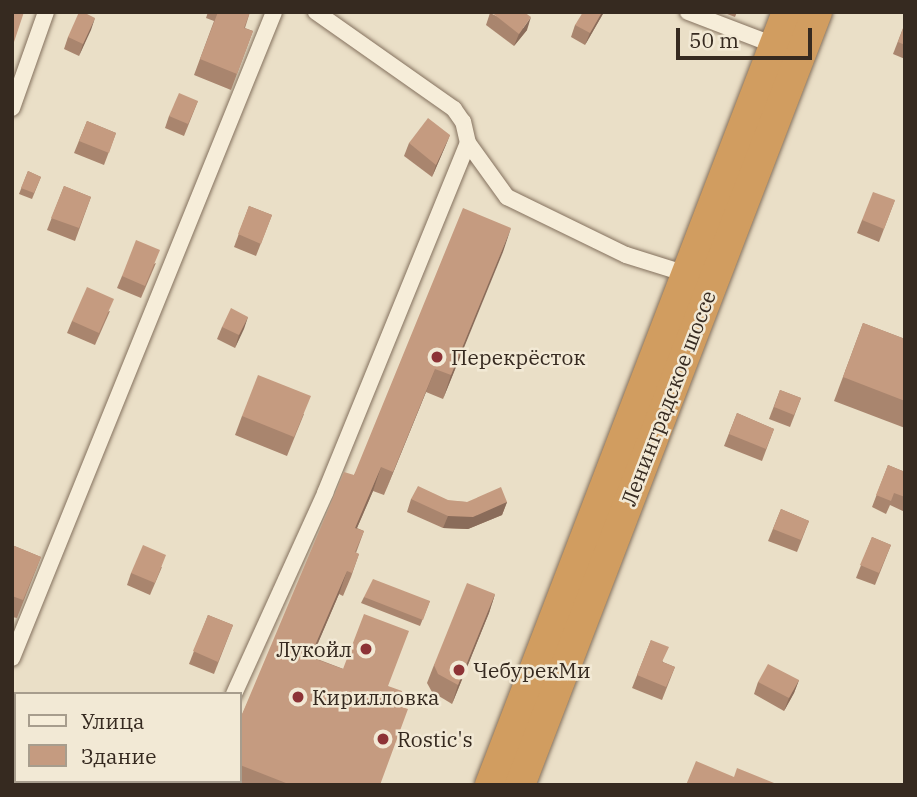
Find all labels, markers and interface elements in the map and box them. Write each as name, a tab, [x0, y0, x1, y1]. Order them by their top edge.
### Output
scale bar	[679, 14, 816, 58]
text: 50 m	[689, 26, 739, 54]
street label: Ленинградское шоссе	[615, 287, 721, 509]
place label: Перекрёсток	[451, 344, 585, 370]
marker: Перекрёсток	[429, 349, 445, 365]
place label: Лукойл	[276, 636, 352, 662]
marker: Лукойл	[358, 641, 374, 657]
place label: ЧебурекМи	[473, 657, 591, 683]
marker: ЧебурекМи	[451, 662, 467, 678]
place label: Кирилловка	[312, 684, 440, 710]
marker: Кирилловка	[290, 689, 306, 705]
legend	[14, 692, 242, 783]
text: Улица	[81, 707, 145, 735]
place label: Rostic's	[397, 726, 473, 752]
marker: Rostic's	[375, 731, 391, 747]
text: Здание	[81, 742, 156, 770]

